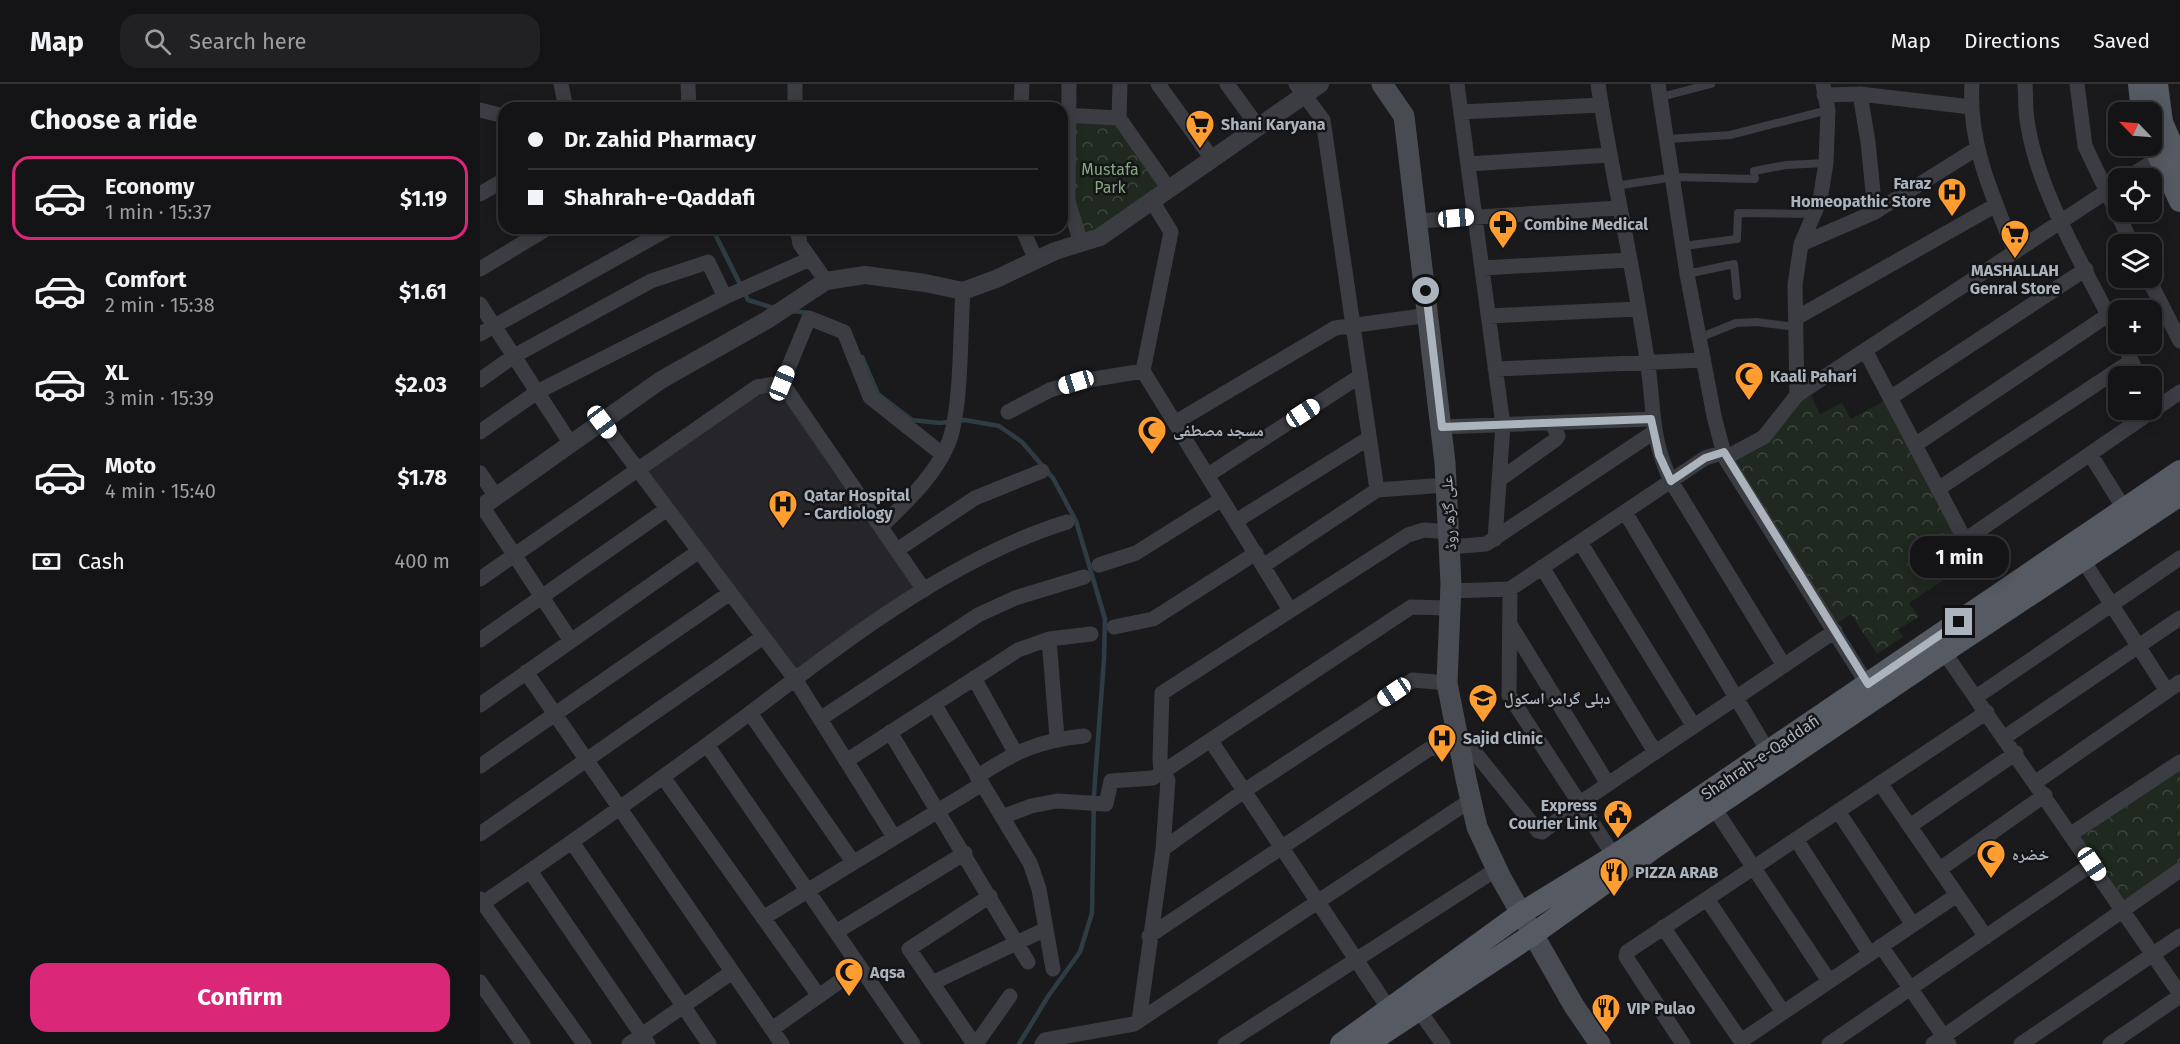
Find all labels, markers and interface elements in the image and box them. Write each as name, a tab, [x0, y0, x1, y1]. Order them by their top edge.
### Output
search box	[120, 14, 540, 68]
text: Map	[30, 25, 84, 58]
icon: search	[141, 25, 174, 58]
text: Search here	[189, 28, 307, 55]
text: Map	[1891, 28, 1931, 54]
text: Directions	[1964, 28, 2060, 54]
text: Saved	[2093, 28, 2150, 54]
north arrow	[2108, 102, 2162, 156]
map controls	[2108, 102, 2162, 420]
text: Choose a ride	[30, 104, 197, 136]
supermarket icon: Shani Karyana	[1184, 108, 1216, 150]
place label: Shani Karyana	[1221, 115, 1326, 134]
text: Dr. Zahid Pharmacy	[564, 126, 756, 153]
park label: Mustafa Park	[1081, 160, 1139, 197]
button: locate	[2108, 168, 2162, 222]
icon: car	[33, 171, 87, 225]
text: Economy	[105, 173, 194, 200]
place label: Faraz Homeopathic Store	[1791, 174, 1932, 211]
hospital icon: Faraz Homeopathic Store	[1936, 176, 1968, 218]
text: Shahrah-e-Qaddafi	[564, 184, 756, 211]
text: $1.19	[400, 185, 447, 212]
text: 1 min · 15:37	[105, 200, 211, 224]
car	[1437, 207, 1475, 229]
pharmacy icon: Combine Medical	[1487, 208, 1519, 250]
place label: Combine Medical	[1524, 215, 1648, 234]
supermarket icon: MASHALLAH Genral Store	[1999, 218, 2031, 260]
button: layers	[2108, 234, 2162, 288]
place label: MASHALLAH Genral Store	[1970, 261, 2060, 298]
icon: car	[33, 264, 87, 318]
text: Comfort	[105, 266, 186, 293]
route start	[1412, 277, 1439, 304]
text: $1.61	[399, 278, 447, 305]
text: 2 min · 15:38	[105, 293, 215, 317]
button: +	[2108, 300, 2162, 354]
icon: car	[33, 357, 87, 411]
text: XL	[105, 359, 129, 386]
mosque icon: Kaali Pahari	[1733, 360, 1765, 402]
car	[767, 363, 797, 403]
button: −	[2108, 366, 2162, 420]
place label: Kaali Pahari	[1770, 367, 1857, 386]
car	[1056, 368, 1096, 396]
text: $2.03	[395, 371, 447, 398]
text: 3 min · 15:39	[105, 386, 214, 410]
car	[1283, 396, 1323, 430]
car	[584, 402, 620, 442]
mosque icon: مسجد مصطفی	[1136, 414, 1168, 456]
place label: مسجد مصطفی	[1173, 421, 1264, 440]
icon: car	[33, 450, 87, 504]
text: Moto	[105, 452, 156, 479]
text: $1.78	[398, 464, 447, 491]
street label: علی گڑھ روڈ	[1437, 475, 1461, 551]
text: 4 min · 15:40	[105, 479, 216, 503]
place label: Qatar Hospital - Cardiology	[804, 486, 910, 523]
hospital icon: Qatar Hospital - Cardiology	[767, 488, 799, 530]
callout: 1 min	[1910, 535, 2008, 577]
icon: cash	[30, 545, 63, 578]
text: 1 min	[1935, 545, 1984, 569]
text: Cash	[78, 548, 125, 575]
text: 400 m	[395, 549, 450, 573]
route end	[1945, 608, 1972, 635]
car	[1374, 674, 1414, 710]
school or university icon: دہلی گرامر اسکول	[1467, 682, 1499, 724]
place label: دہلی گرامر اسکول	[1504, 689, 1611, 708]
street label: Shahrah-e-Qaddafi	[1698, 711, 1823, 804]
hospital icon: Sajid Clinic	[1426, 722, 1458, 764]
place label: Sajid Clinic	[1463, 729, 1543, 748]
place label: Express Courier Link	[1509, 796, 1597, 833]
public building icon: Express Courier Link	[1602, 798, 1634, 840]
mosque icon: خضرہ	[1975, 838, 2007, 880]
car	[2074, 844, 2110, 884]
place label: خضرہ	[2012, 845, 2049, 864]
restaurant icon: PIZZA ARAB	[1598, 856, 1630, 898]
place label: PIZZA ARAB	[1635, 863, 1719, 882]
mosque icon: Aqsa	[833, 956, 865, 998]
button: Confirm	[30, 963, 450, 1032]
place label: Aqsa	[869, 963, 906, 982]
restaurant icon: VIP Pulao	[1590, 992, 1622, 1034]
place label: VIP Pulao	[1626, 999, 1695, 1018]

